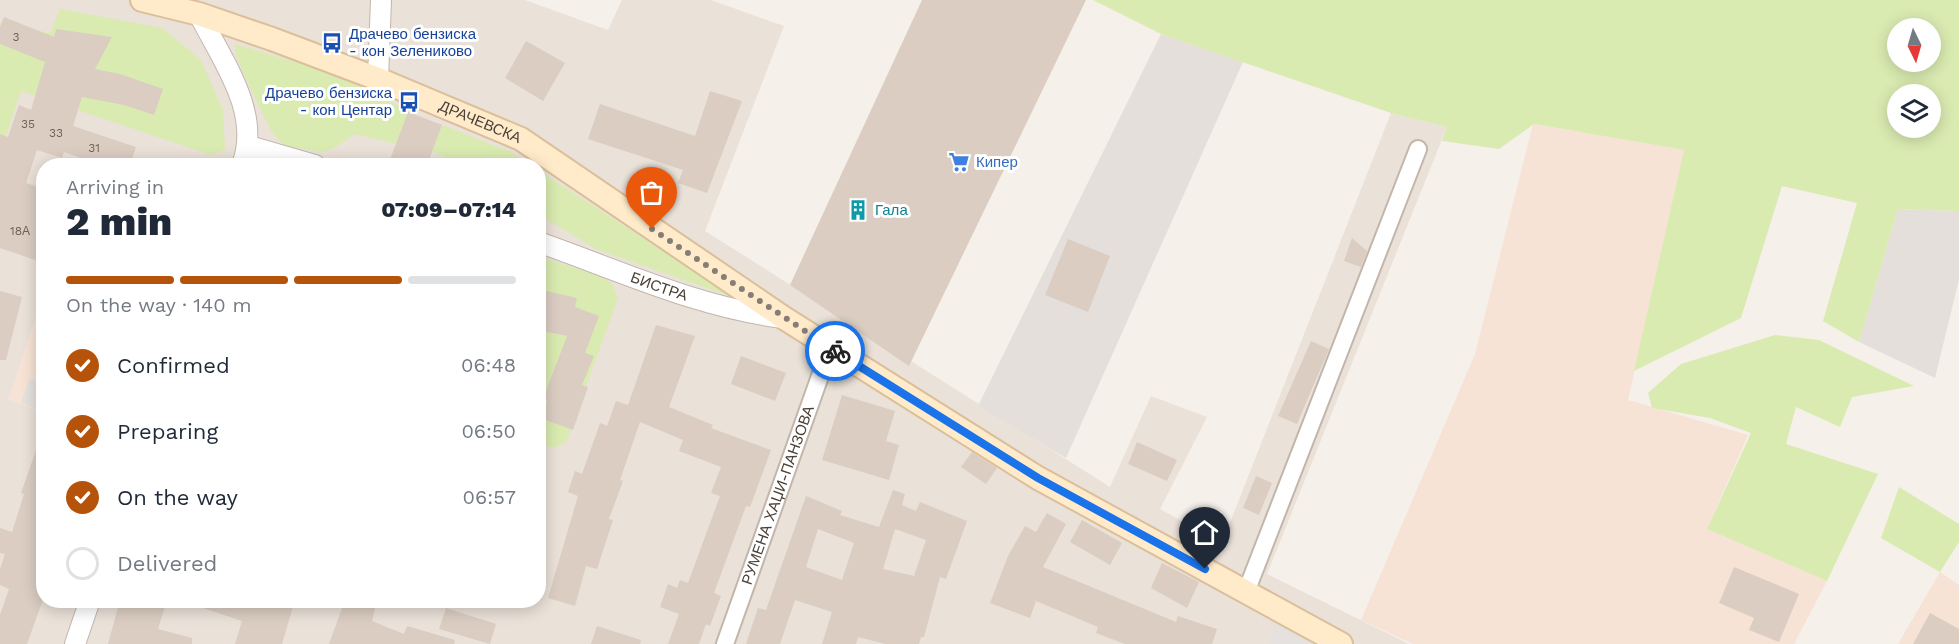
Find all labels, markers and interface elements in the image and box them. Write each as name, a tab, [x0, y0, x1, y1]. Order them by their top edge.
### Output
north arrow	[1887, 18, 1941, 72]
map controls	[1887, 18, 1941, 138]
place label: Драчево бензиска - кон Зелениково	[349, 25, 477, 60]
house number: 3	[13, 30, 20, 44]
bus stop icon: Драчево бензиска - кон Зелениково	[320, 31, 344, 55]
place label: Драчево бензиска - кон Центар	[265, 84, 393, 119]
button: layers	[1887, 84, 1941, 138]
bus stop icon: Драчево бензиска - кон Центар	[397, 90, 421, 114]
street label: ДРАЧЕВСКА	[437, 97, 524, 147]
house number: 35	[21, 117, 35, 131]
house number: 33	[49, 126, 63, 140]
house number: 31	[88, 141, 100, 155]
supermarket icon: Кипер	[947, 150, 971, 174]
place label: Кипер	[976, 153, 1018, 171]
pin	[626, 167, 677, 229]
text: Arriving in	[66, 175, 164, 199]
icon: bag	[635, 176, 668, 209]
text: 07:09–07:14	[381, 197, 516, 222]
building icon: Гала	[846, 198, 870, 222]
text: 2 min	[66, 199, 172, 244]
place label: Гала	[875, 201, 908, 219]
house number: 18А	[10, 224, 30, 238]
street label: БИСТРА	[628, 268, 690, 305]
text: On the way · 140 m	[66, 293, 252, 317]
courier	[805, 321, 865, 381]
icon: bike	[819, 335, 852, 368]
icon: check	[66, 349, 99, 382]
text: Confirmed	[117, 353, 230, 378]
text: 06:48	[461, 353, 516, 377]
street label: РУМЕНА ХАЏИ-ПАНЗОВА	[738, 403, 818, 587]
icon: check	[66, 415, 99, 448]
text: Preparing	[117, 419, 218, 444]
text: 06:50	[461, 419, 516, 443]
icon: check	[66, 481, 99, 514]
text: On the way	[117, 485, 238, 510]
text: 06:57	[463, 485, 516, 509]
pin	[1179, 507, 1230, 569]
icon: home	[1188, 516, 1221, 549]
text: Delivered	[117, 551, 217, 576]

